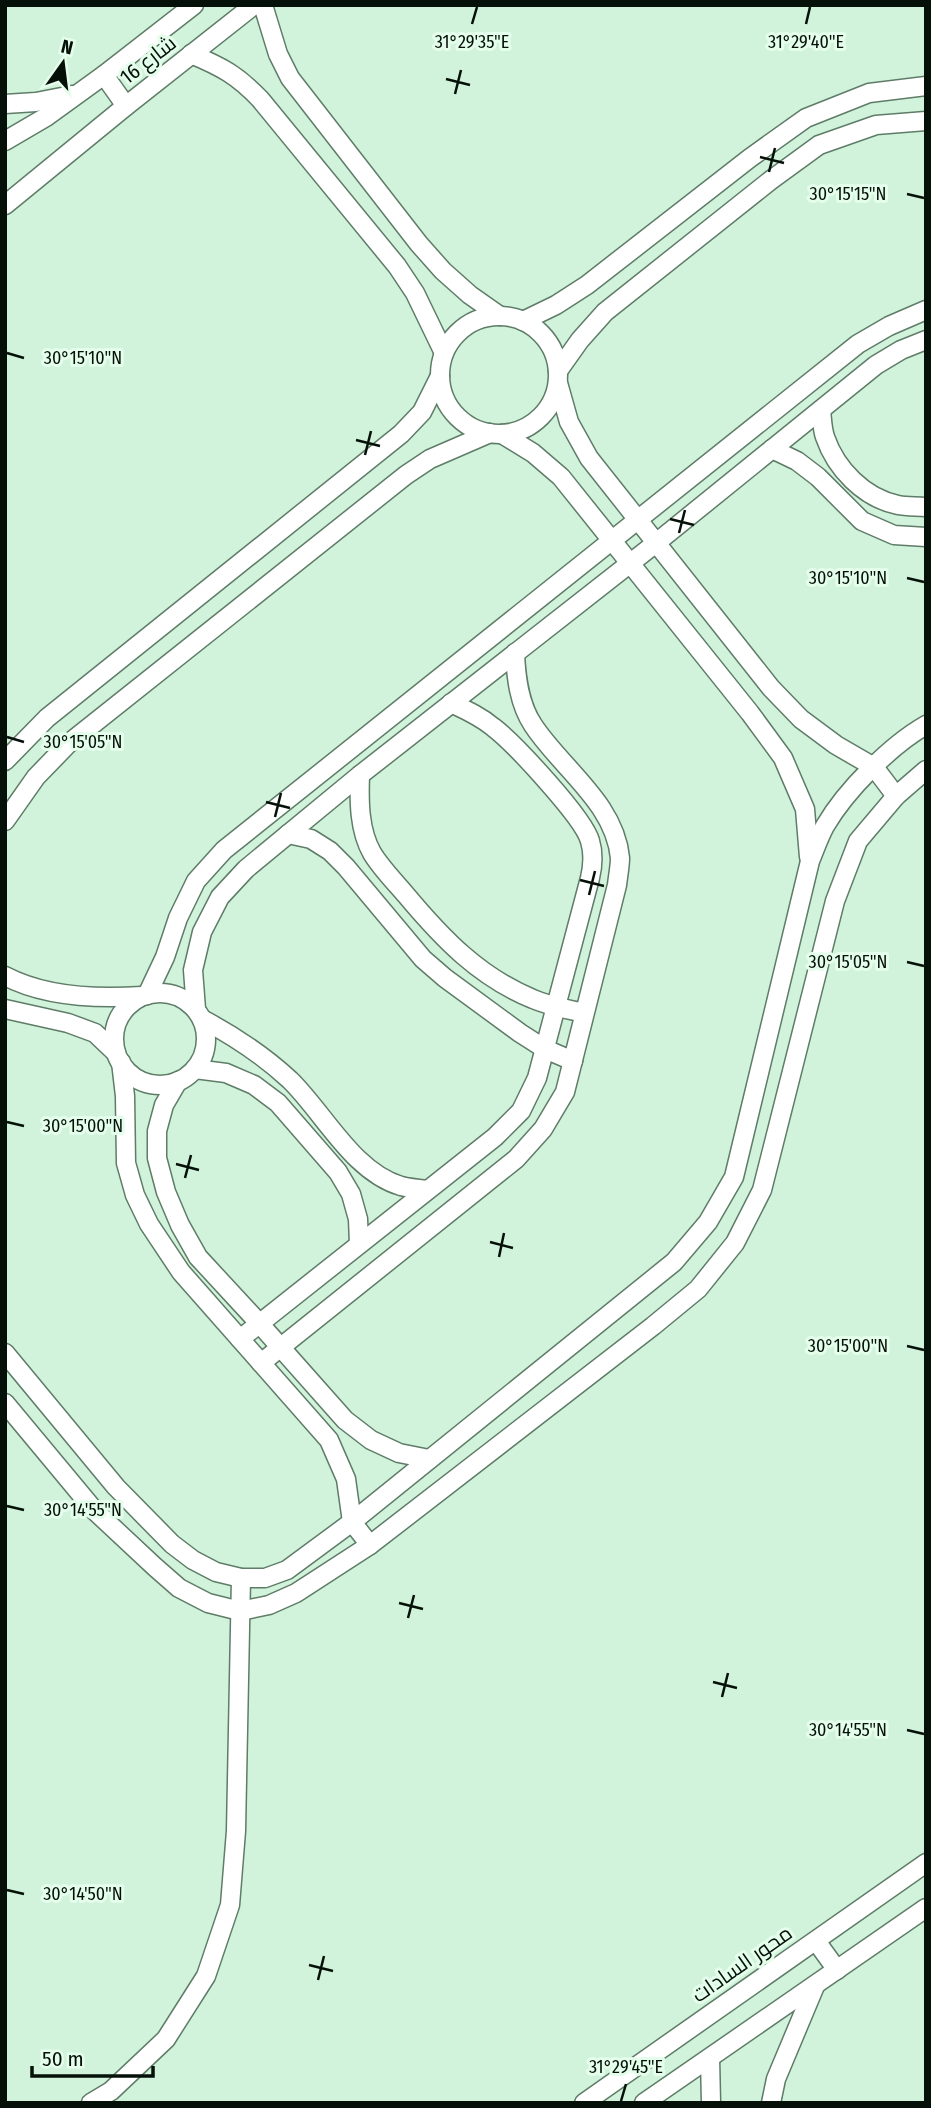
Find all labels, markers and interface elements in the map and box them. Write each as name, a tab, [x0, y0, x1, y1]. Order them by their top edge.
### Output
north arrow	[28, 28, 98, 98]
street label: شارع 16	[115, 30, 182, 91]
text: 31°29'35"E	[435, 31, 509, 53]
text: 31°29'40"E	[768, 31, 844, 53]
text: N	[59, 34, 75, 60]
text: 30°15'15"N	[810, 183, 886, 205]
text: 30°15'10"N	[44, 347, 122, 369]
text: 30°15'10"N	[809, 567, 887, 589]
text: 30°15'05"N	[44, 731, 122, 753]
text: 30°15'05"N	[809, 951, 887, 973]
text: 30°15'00"N	[43, 1115, 123, 1137]
text: 30°15'00"N	[808, 1335, 888, 1357]
text: 30°14'55"N	[44, 1499, 122, 1521]
text: 30°14'55"N	[809, 1719, 887, 1741]
text: 30°14'50"N	[43, 1883, 123, 1905]
street label: محور السادات	[687, 1920, 797, 2008]
scale bar	[32, 2035, 152, 2078]
text: 50 m	[42, 2046, 84, 2072]
text: 31°29'45"E	[589, 2056, 663, 2078]

